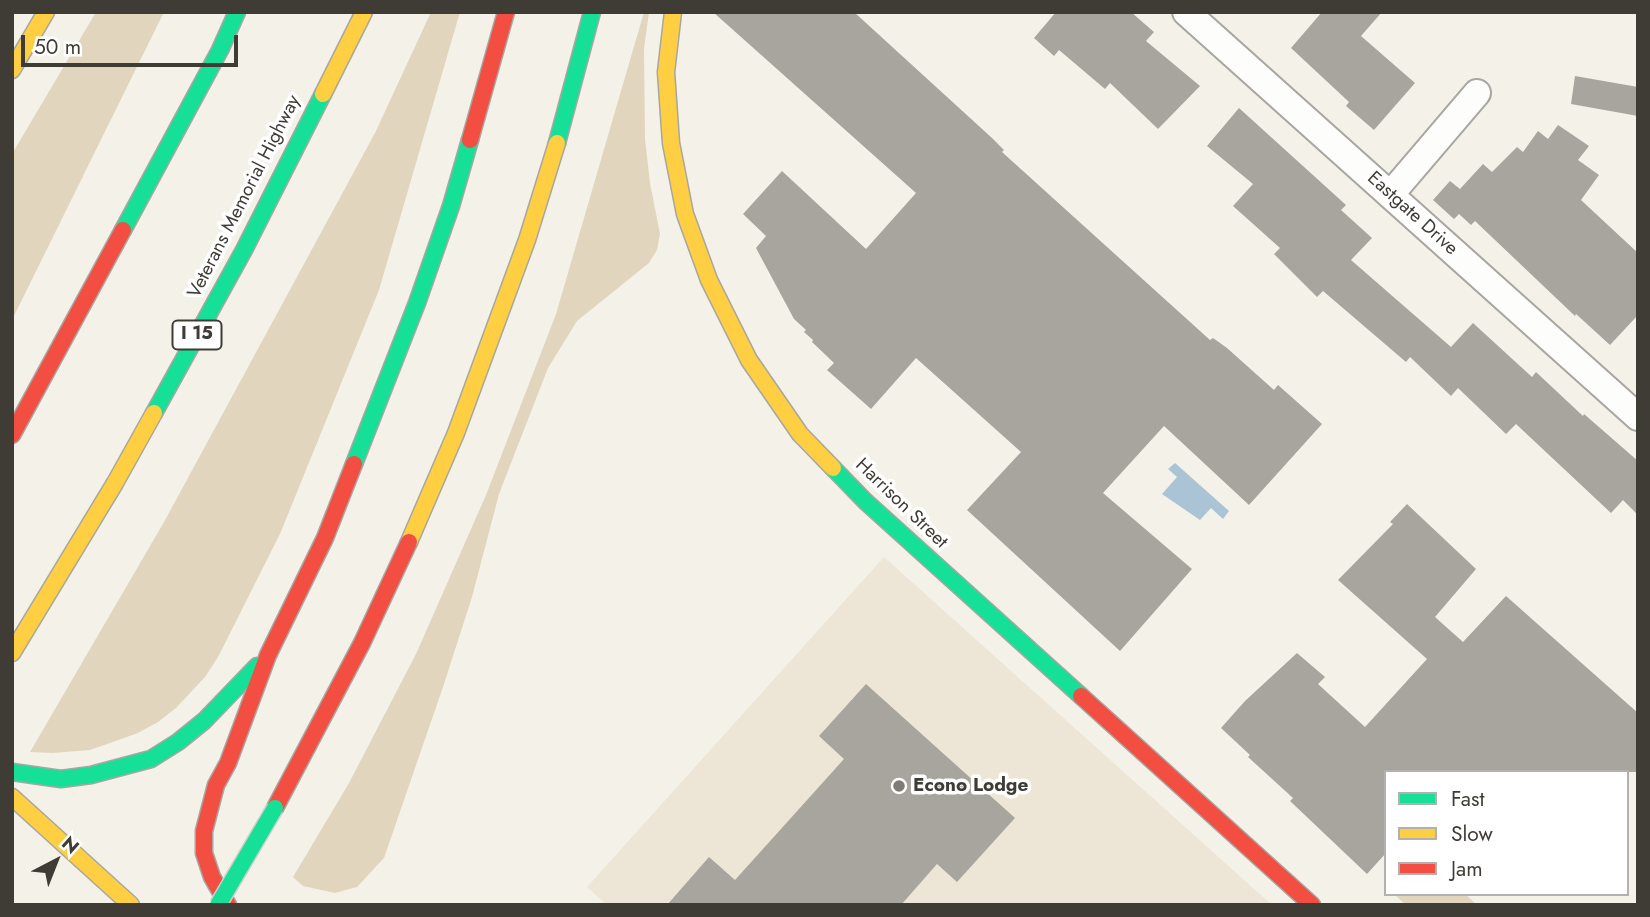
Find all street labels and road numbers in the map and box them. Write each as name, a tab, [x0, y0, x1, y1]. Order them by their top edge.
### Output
street label: Veterans Memorial Highway	[184, 92, 306, 302]
street label: Eastgate Drive	[1362, 167, 1462, 261]
road number: I 15	[172, 320, 222, 349]
street label: Harrison Street	[850, 454, 952, 554]

